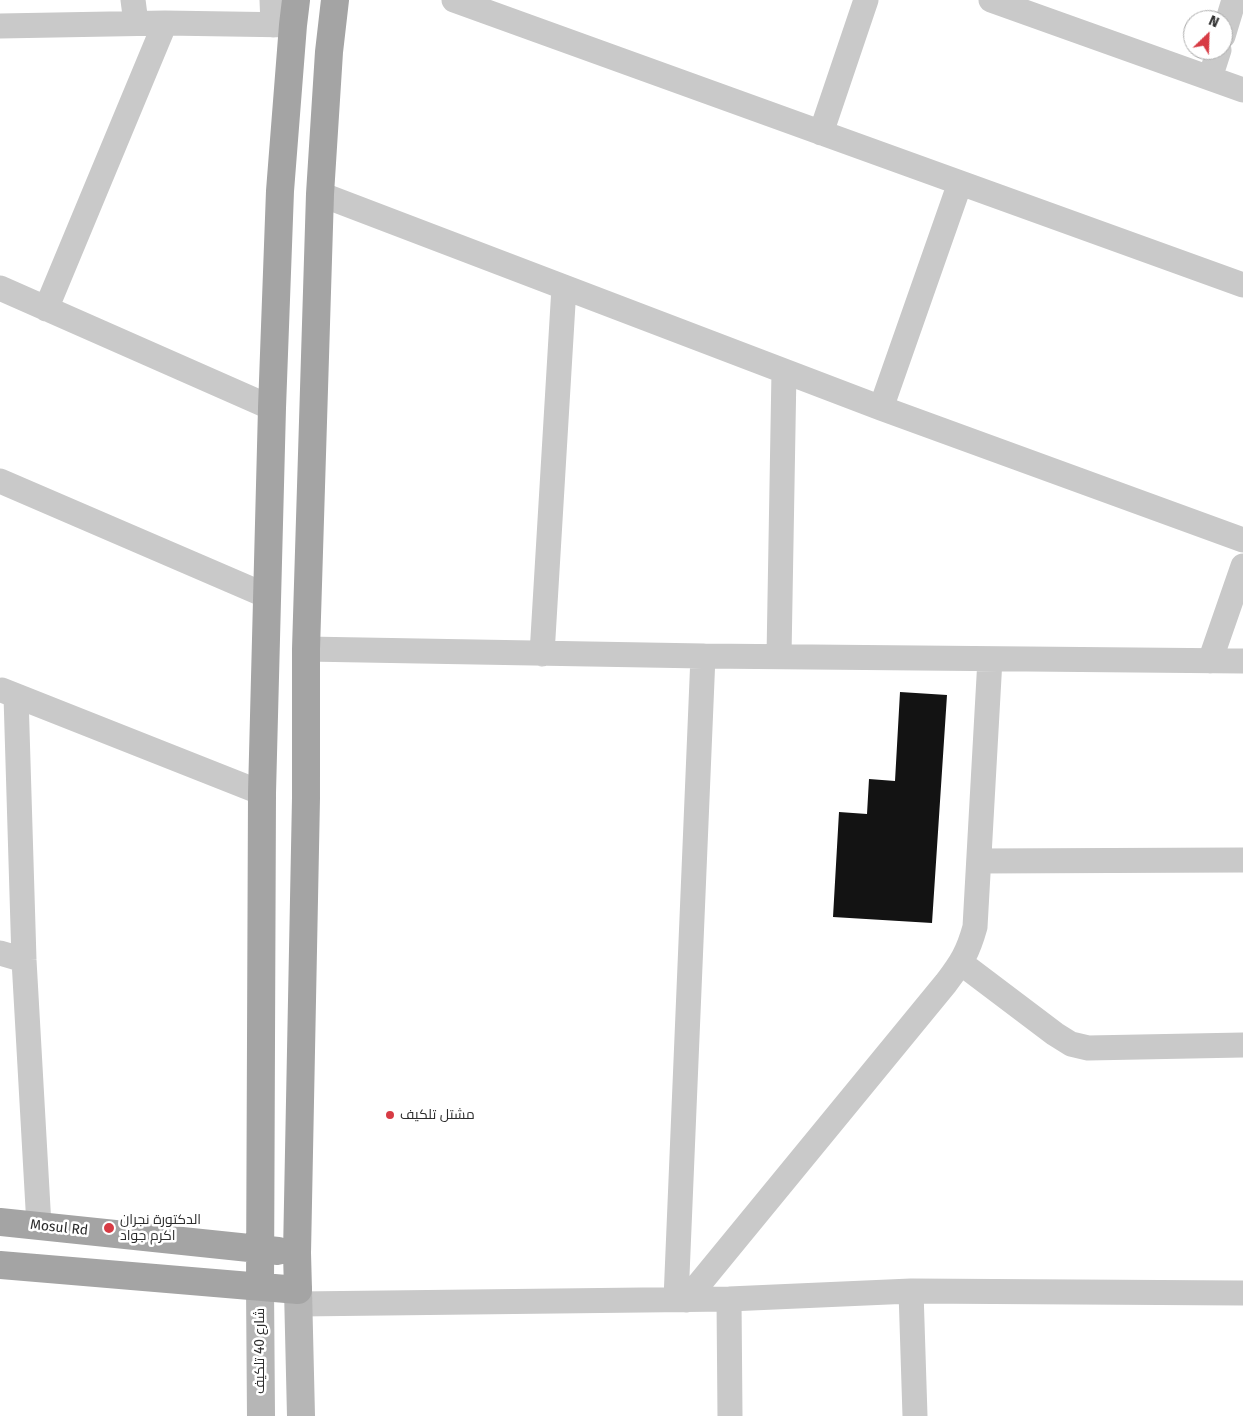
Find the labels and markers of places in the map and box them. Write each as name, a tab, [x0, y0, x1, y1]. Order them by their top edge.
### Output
place label: مشتل تلكيف	[400, 1107, 475, 1123]
marker: مشتل تلكيف	[384, 1109, 396, 1121]
place label: الدكتورة نجران اكرم جواد	[120, 1212, 201, 1244]
marker: الدكتورة نجران اكرم جواد	[102, 1221, 116, 1235]

